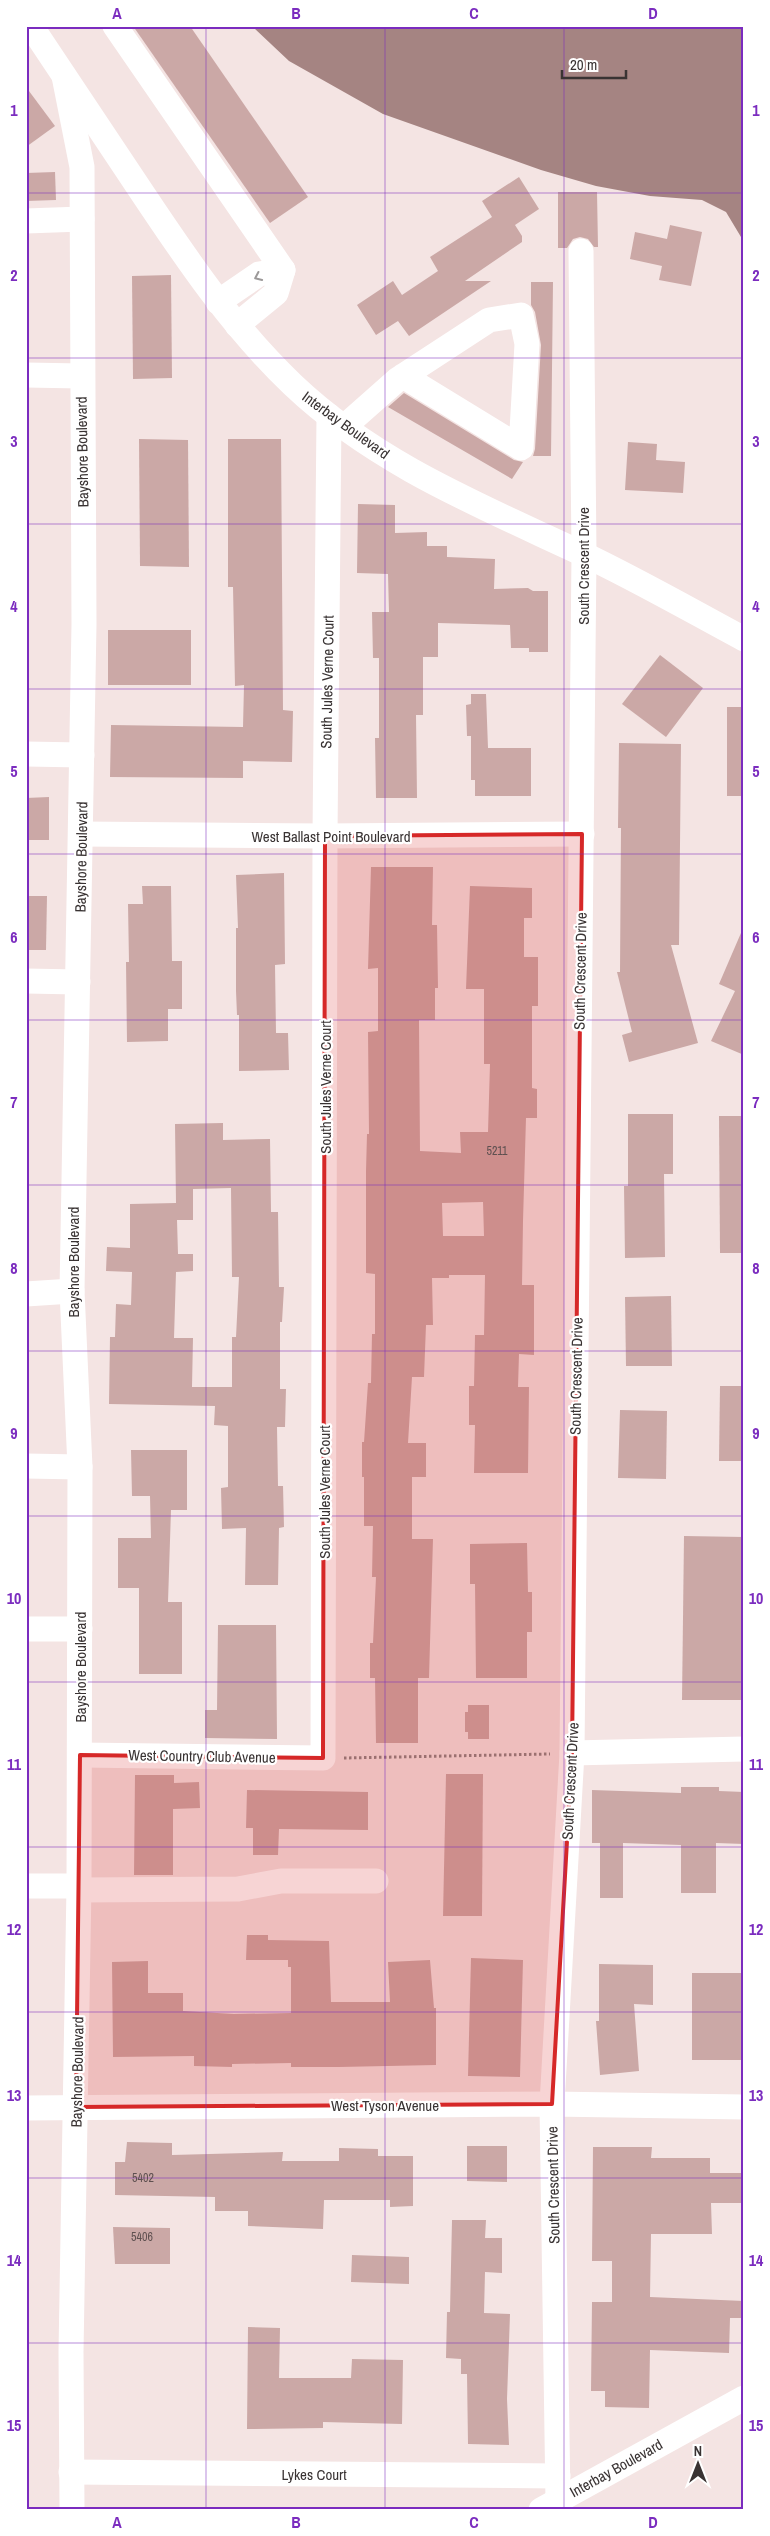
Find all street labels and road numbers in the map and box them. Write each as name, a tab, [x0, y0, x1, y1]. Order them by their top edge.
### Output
street label: Interbay Boulevard	[298, 386, 394, 464]
street label: Bayshore Boulevard	[71, 396, 93, 508]
street label: South Crescent Drive	[573, 507, 594, 625]
street label: South Jules Verne Court	[315, 615, 339, 749]
street label: Bayshore Boulevard	[70, 801, 92, 913]
street label: West Ballast Point Boulevard	[251, 826, 411, 847]
street label: South Crescent Drive	[568, 912, 592, 1030]
street label: South Jules Verne Court	[315, 1020, 336, 1154]
street label: Bayshore Boulevard	[63, 1207, 84, 1317]
street label: South Crescent Drive	[564, 1317, 588, 1435]
street label: South Jules Verne Court	[314, 1425, 335, 1559]
street label: Bayshore Boulevard	[70, 1612, 91, 1722]
street label: South Crescent Drive	[556, 1722, 584, 1840]
street label: West Country Club Avenue	[128, 1744, 276, 1768]
street label: Bayshore Boulevard	[66, 2016, 88, 2128]
street label: West Tyson Avenue	[331, 2095, 439, 2116]
street label: South Crescent Drive	[541, 2126, 565, 2244]
street label: Interbay Boulevard	[566, 2434, 666, 2502]
street label: Lykes Court	[281, 2464, 347, 2485]

